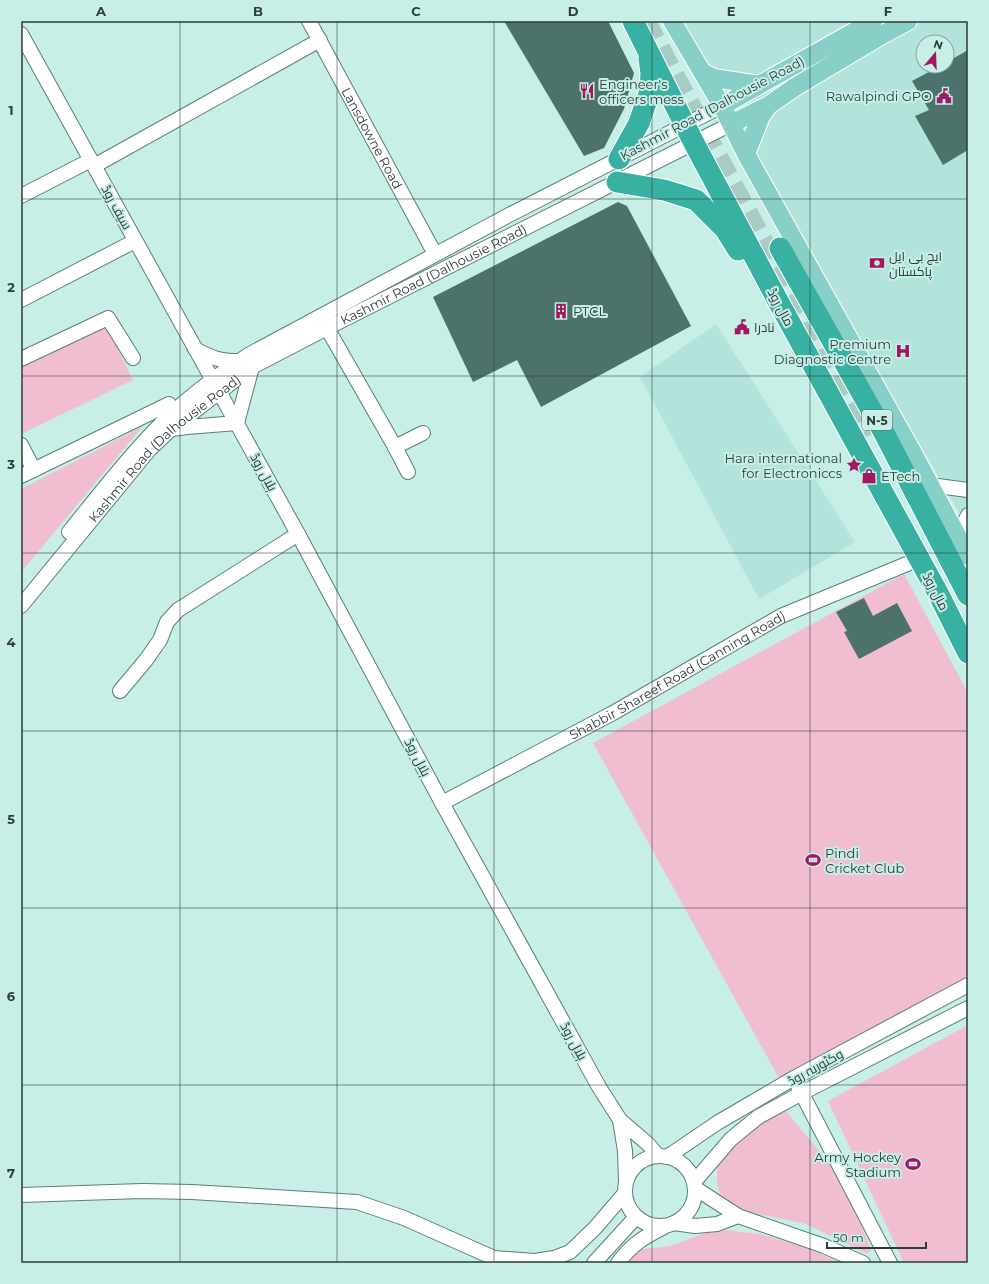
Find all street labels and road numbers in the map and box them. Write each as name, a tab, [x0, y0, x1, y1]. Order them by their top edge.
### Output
street label: Kashmir Road (Dalhousie Road)	[617, 52, 807, 164]
street label: Lansdowne Road	[338, 85, 406, 191]
street label: سیف روڈ	[98, 182, 136, 232]
street label: Kashmir Road (Dalhousie Road)	[338, 221, 529, 328]
street label: مال روڈ	[763, 285, 798, 329]
street label: Kashmir Road (Dalhousie Road)	[85, 371, 243, 525]
road number: N-5	[862, 410, 892, 430]
street label: ہلال روڈ	[246, 450, 281, 494]
street label: مال روڈ	[918, 569, 953, 613]
street label: Shabbir Shareef Road (Canning Road)	[566, 607, 788, 743]
street label: ہلال روڈ	[400, 735, 435, 779]
street label: ہلال روڈ	[556, 1019, 591, 1063]
street label: وکٹوریہ روڈ	[784, 1045, 846, 1089]

